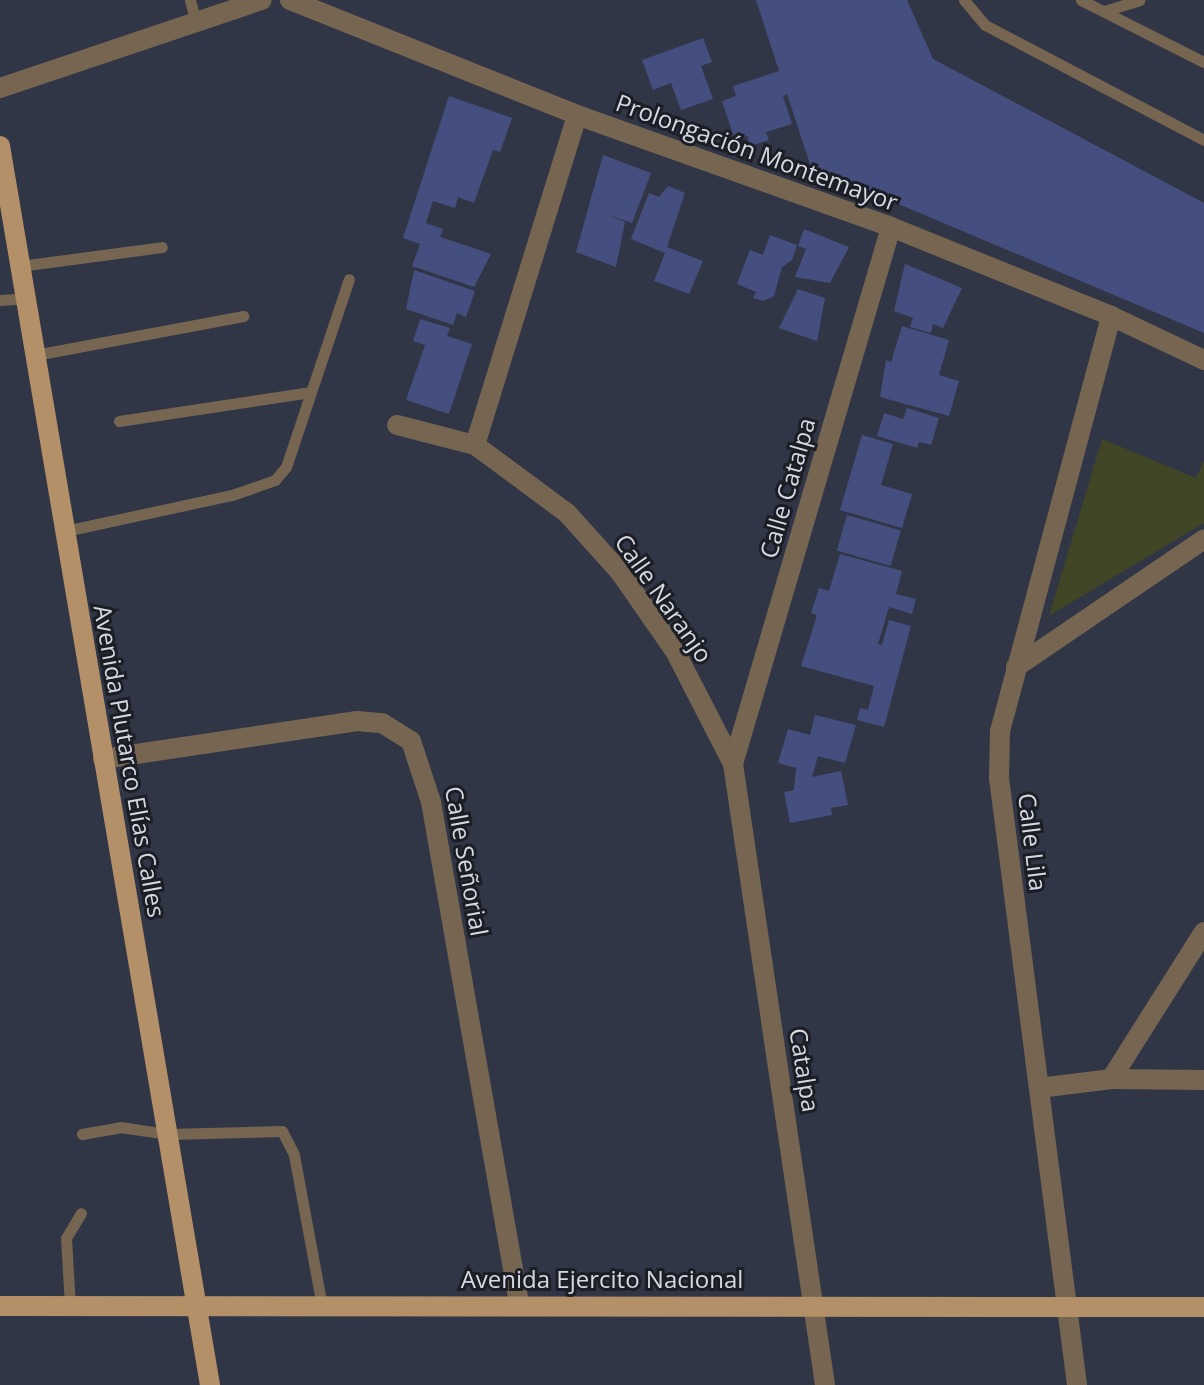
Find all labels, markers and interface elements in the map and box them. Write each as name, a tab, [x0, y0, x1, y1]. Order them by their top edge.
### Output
street label: Prolongación Montemayor	[612, 88, 902, 216]
street label: Calle Catalpa	[753, 414, 821, 562]
street label: Calle Naranjo	[609, 528, 719, 668]
street label: Avenida Plutarco Elías Calles	[88, 603, 172, 919]
street label: Calle Señorial	[440, 784, 494, 938]
street label: Calle Lila	[1013, 791, 1053, 893]
street label: Catalpa	[784, 1026, 826, 1114]
street label: Avenida Ejercito Nacional	[461, 1265, 743, 1293]

